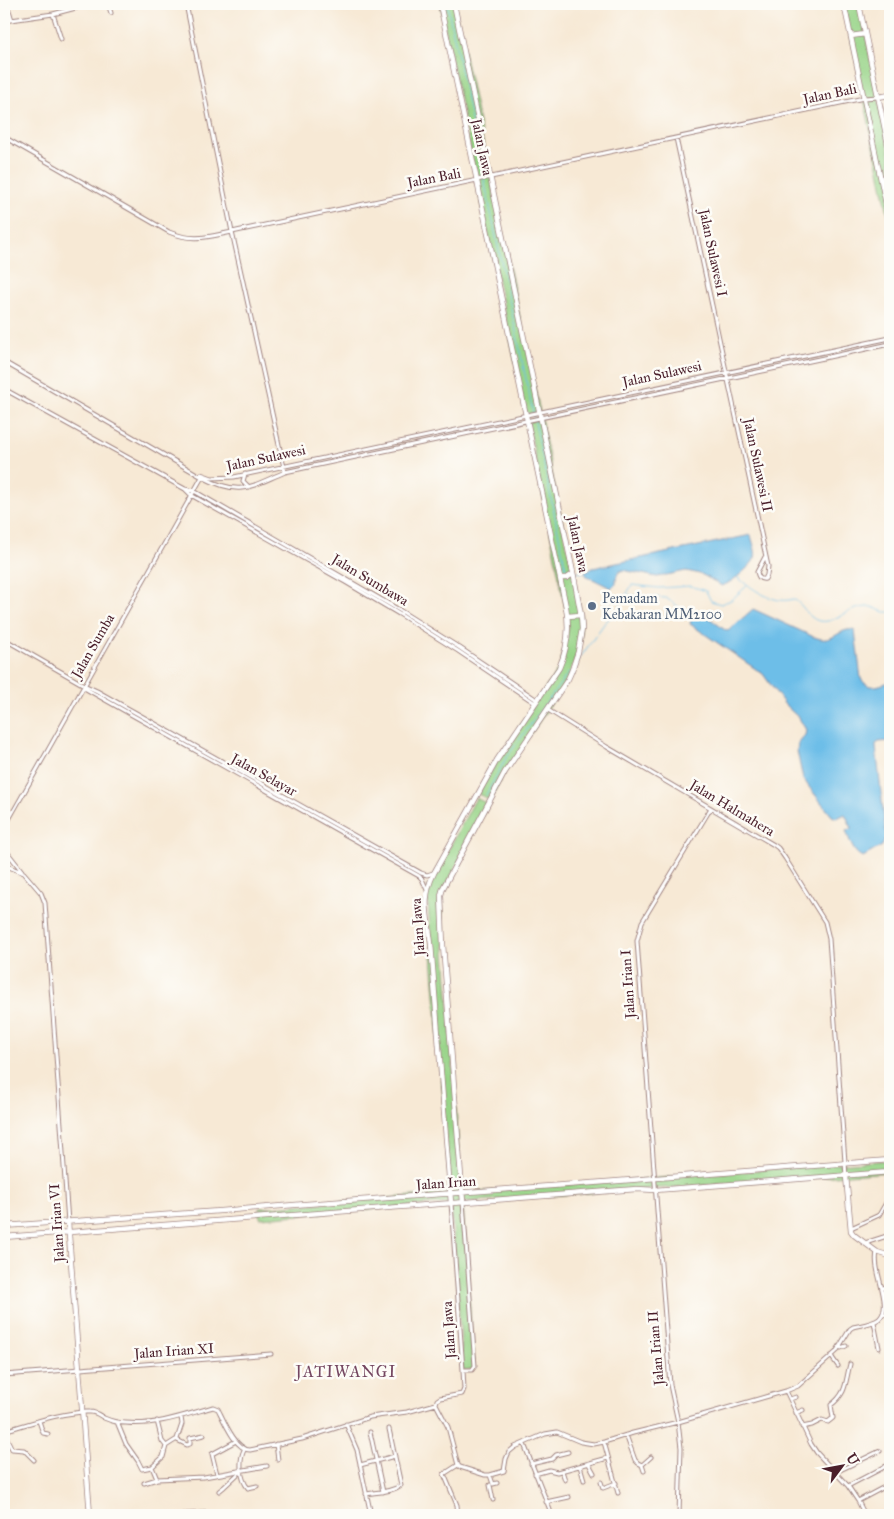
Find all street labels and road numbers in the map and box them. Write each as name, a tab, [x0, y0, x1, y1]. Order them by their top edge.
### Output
street label: Jalan Bali	[800, 80, 859, 109]
street label: Jalan Jawa	[466, 115, 496, 177]
street label: Jalan Bali	[404, 164, 463, 193]
street label: Jalan Sulawesi I	[694, 205, 731, 299]
street label: Jalan Sulawesi	[619, 357, 703, 392]
street label: Jalan Sulawesi II	[738, 415, 776, 514]
street label: Jalan Sulawesi	[223, 441, 307, 476]
street label: Jalan Jawa	[562, 512, 592, 574]
street label: Jalan Sumbawa	[326, 549, 411, 610]
street label: Jalan Sumba	[67, 611, 119, 683]
street label: Jalan Selayar	[226, 749, 301, 801]
street label: Jalan Halmahera	[684, 775, 777, 841]
street label: Jalan Jawa	[408, 897, 430, 958]
street label: Jalan Irian I	[617, 949, 640, 1021]
street label: Jalan Irian	[413, 1172, 477, 1195]
street label: Jalan Irian VI	[46, 1183, 69, 1265]
street label: Jalan Jawa	[439, 1300, 461, 1361]
street label: Jalan Irian II	[644, 1310, 669, 1388]
street label: Jalan Irian XI	[132, 1340, 215, 1363]

